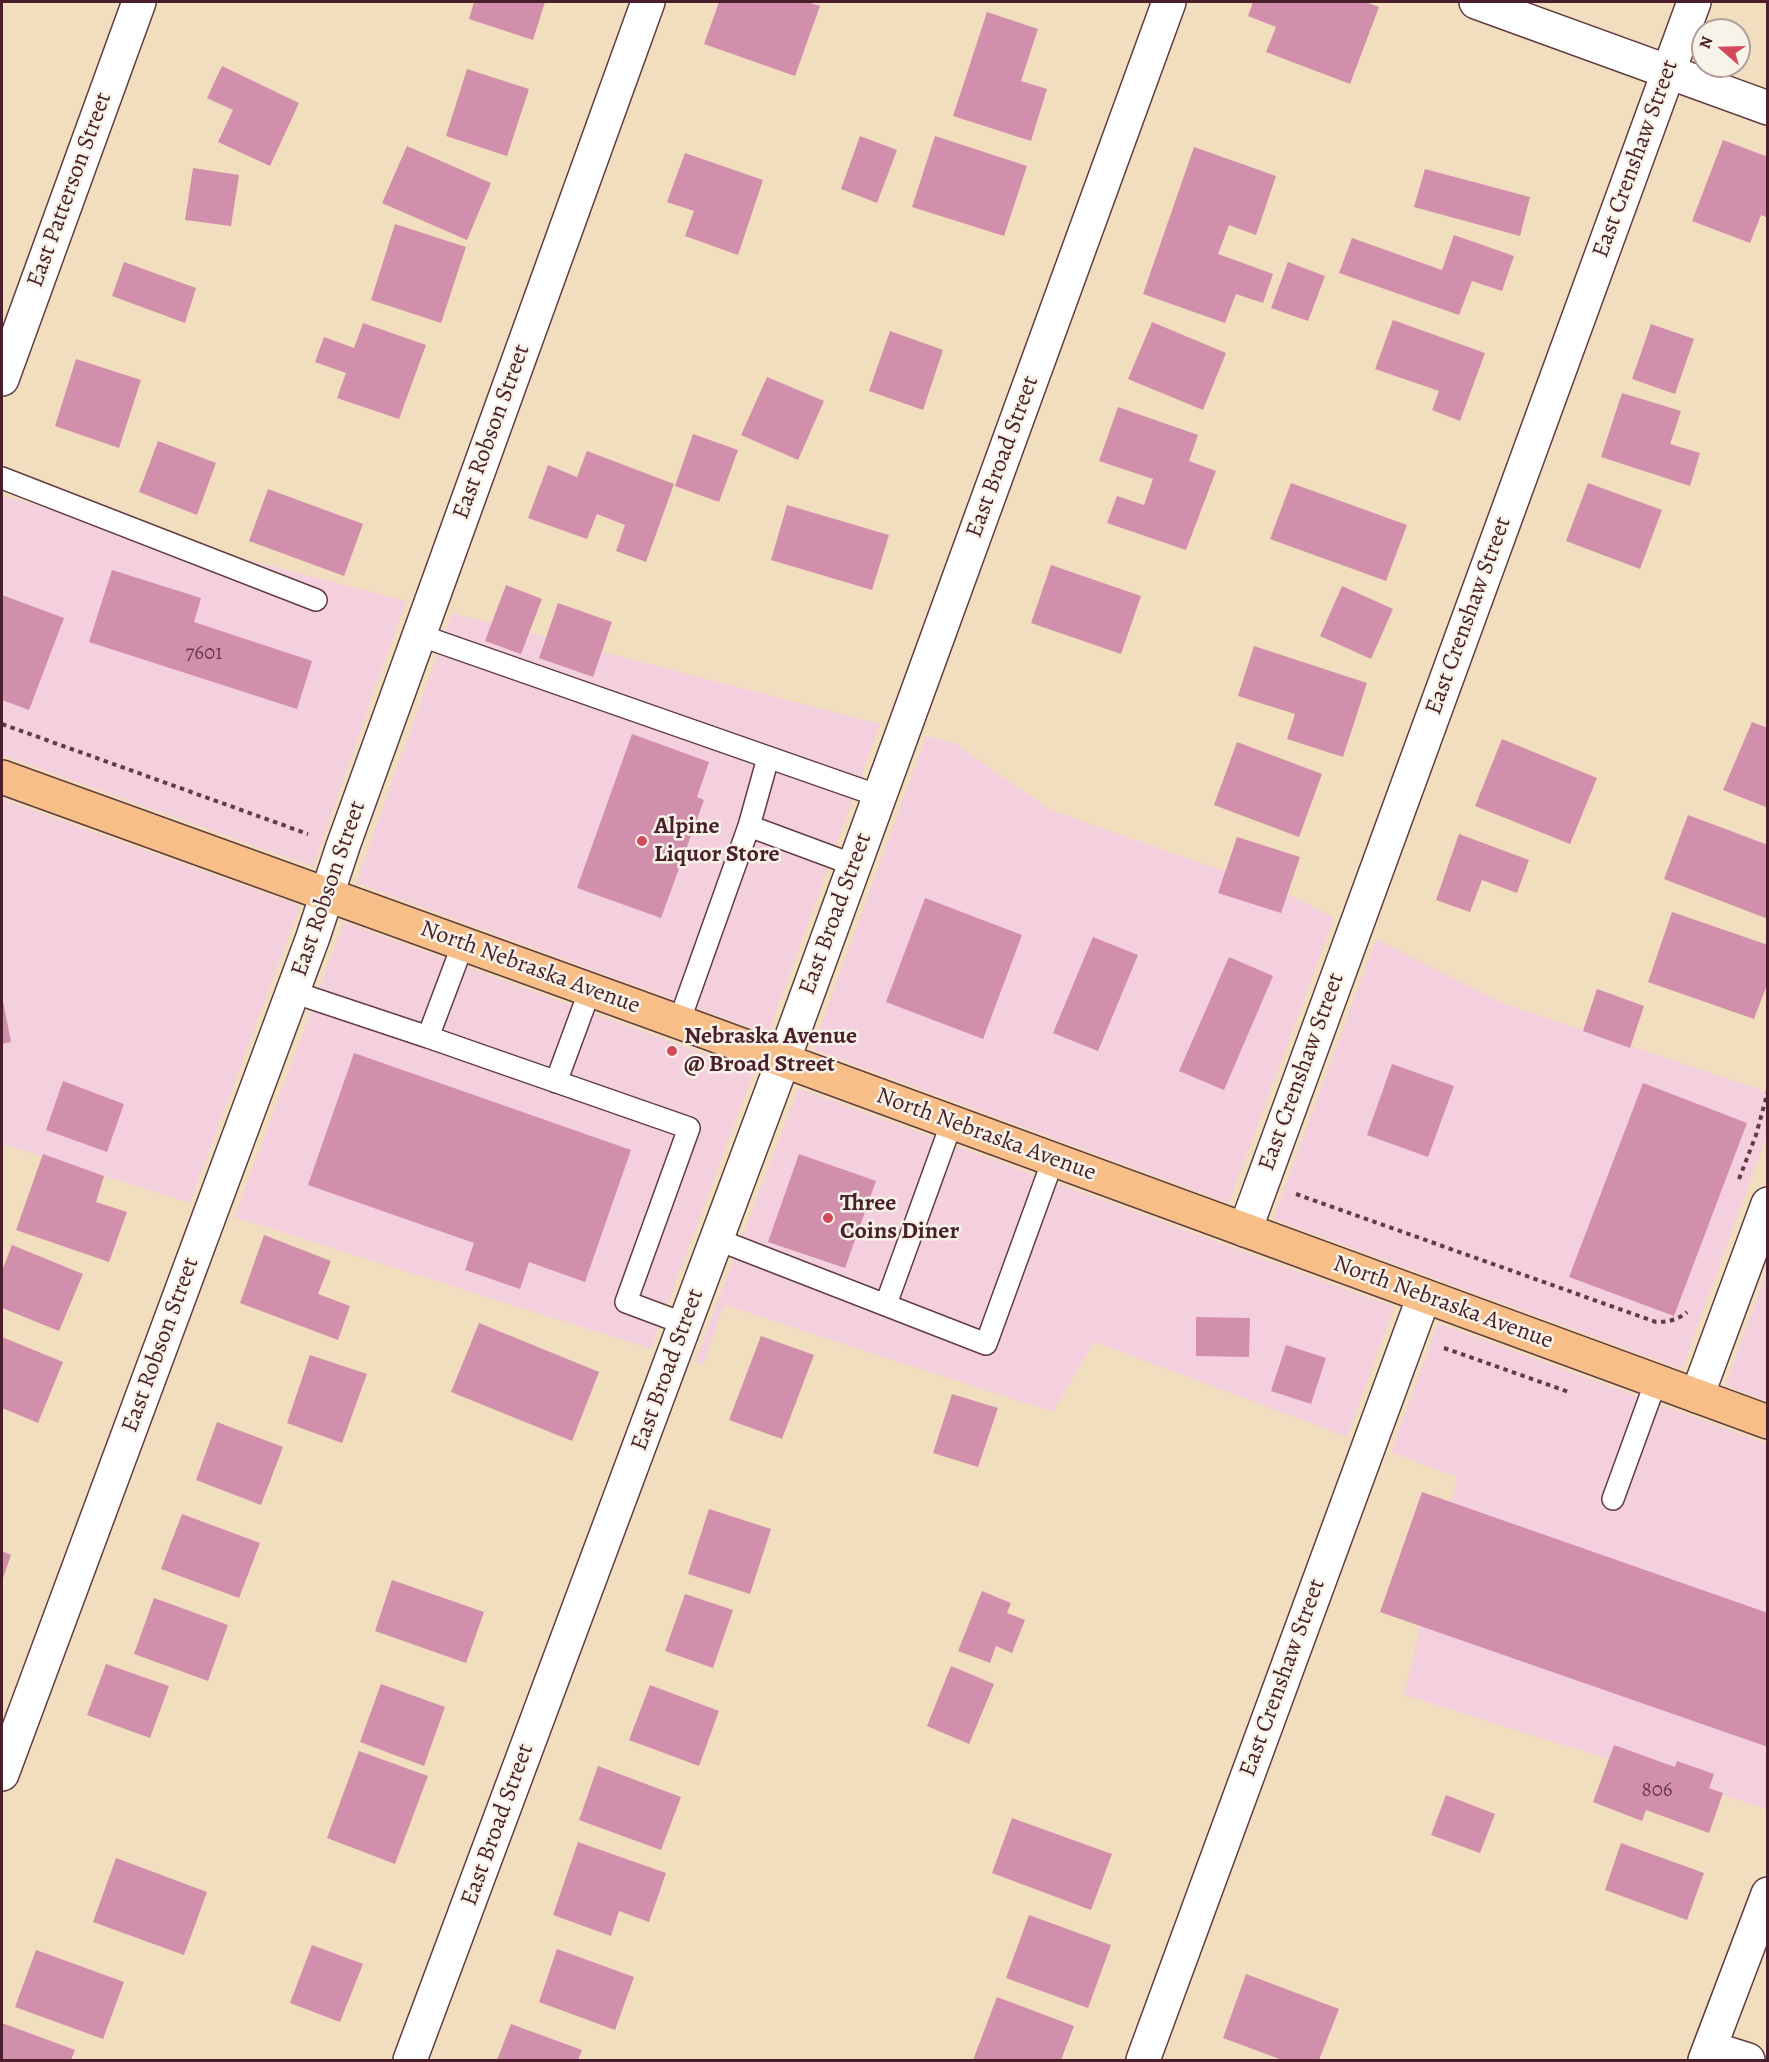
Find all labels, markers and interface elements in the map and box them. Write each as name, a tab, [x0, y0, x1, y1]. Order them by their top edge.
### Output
north arrow	[1691, 18, 1751, 78]
text: N	[1694, 33, 1718, 52]
street label: East Crenshaw Street	[1587, 56, 1685, 262]
street label: East Patterson Street	[21, 89, 119, 291]
street label: East Robson Street	[447, 341, 537, 523]
street label: East Broad Street	[960, 372, 1046, 542]
street label: East Crenshaw Street	[1420, 513, 1518, 719]
house number: 7601	[186, 641, 222, 667]
street label: East Robson Street	[285, 797, 373, 981]
place label: Alpine Liquor Store	[654, 813, 780, 869]
street label: East Broad Street	[793, 829, 879, 999]
marker: Alpine Liquor Store	[635, 834, 649, 848]
street label: North Nebraska Avenue	[416, 915, 644, 1021]
street label: East Crenshaw Street	[1253, 969, 1351, 1175]
place label: Nebraska Avenue @ Broad Street	[684, 1023, 857, 1079]
marker: Nebraska Avenue @ Broad Street	[665, 1044, 679, 1058]
street label: North Nebraska Avenue	[872, 1082, 1100, 1188]
place label: Three Coins Diner	[840, 1190, 959, 1246]
marker: Three Coins Diner	[821, 1211, 835, 1225]
street label: North Nebraska Avenue	[1329, 1250, 1557, 1356]
street label: East Robson Street	[116, 1254, 206, 1436]
street label: East Broad Street	[625, 1285, 711, 1455]
street label: East Crenshaw Street	[1234, 1575, 1332, 1781]
street label: East Broad Street	[455, 1740, 541, 1910]
house number: 806	[1641, 1778, 1673, 1804]

